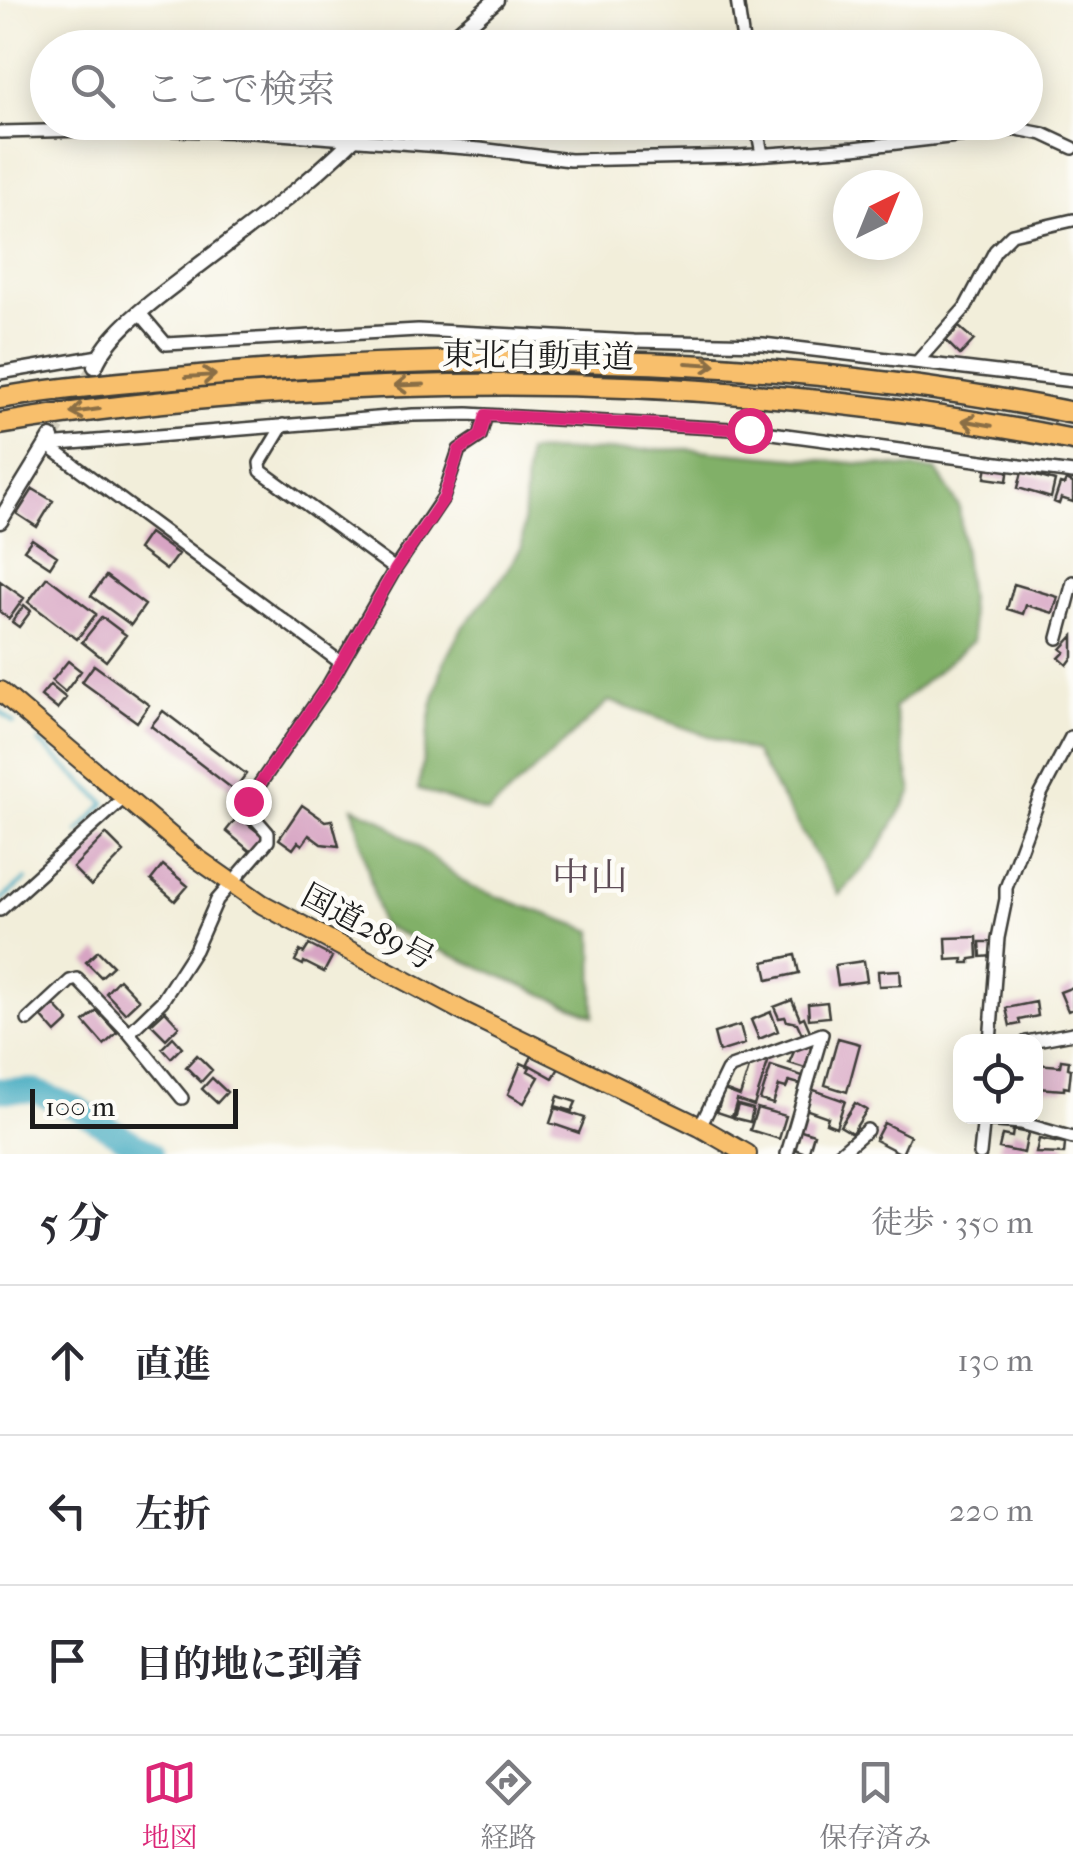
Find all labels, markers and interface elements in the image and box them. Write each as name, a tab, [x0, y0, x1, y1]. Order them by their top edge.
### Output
search box	[30, 30, 1043, 140]
icon: search	[65, 58, 120, 113]
text: ここで検索	[145, 67, 335, 112]
north arrow	[833, 170, 923, 260]
street label: 東北自動車道	[442, 336, 634, 376]
one-way arrow	[684, 355, 716, 374]
one-way arrow	[185, 366, 217, 385]
one-way arrow	[394, 376, 426, 395]
one-way arrow	[70, 403, 102, 421]
route start	[727, 408, 773, 454]
one-way arrow	[961, 413, 994, 432]
route end	[226, 779, 272, 825]
district label: 中山	[552, 855, 628, 900]
street label: 国道289号	[295, 877, 441, 977]
map controls	[953, 1034, 1043, 1124]
button: locate	[953, 1034, 1043, 1124]
scale bar	[30, 1084, 238, 1128]
text: 100 m	[45, 1090, 115, 1123]
text: 5 分	[40, 1199, 109, 1248]
text: 徒歩 · 350 m	[871, 1204, 1033, 1241]
icon: ahead	[40, 1333, 95, 1388]
text: 直進	[135, 1342, 211, 1387]
text: 130 m	[957, 1342, 1033, 1379]
icon: left	[40, 1483, 95, 1538]
text: 左折	[135, 1492, 211, 1537]
text: 220 m	[949, 1492, 1033, 1529]
icon: arrive	[40, 1633, 95, 1688]
text: 目的地に到着	[135, 1642, 363, 1687]
tab: 地図	[141, 1755, 198, 1855]
tab: 経路	[480, 1755, 537, 1855]
tab: 保存済み	[819, 1755, 932, 1855]

